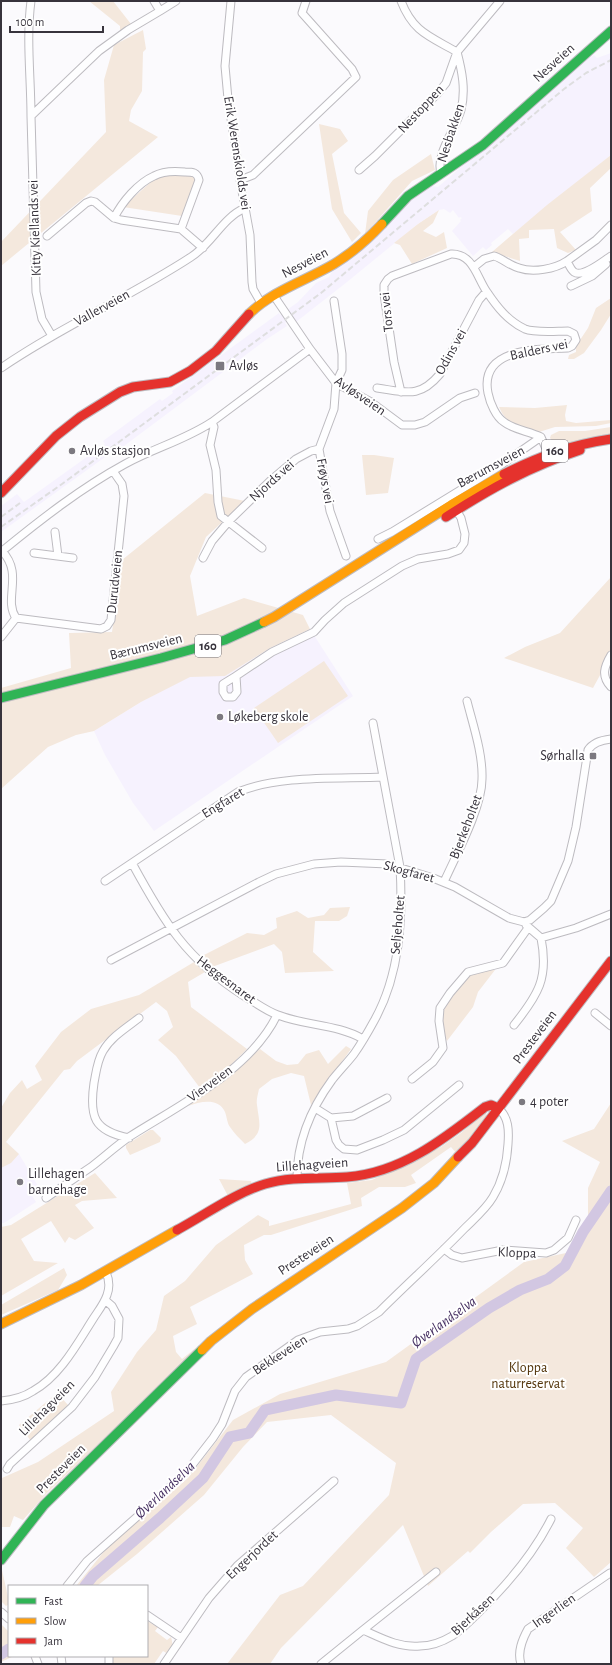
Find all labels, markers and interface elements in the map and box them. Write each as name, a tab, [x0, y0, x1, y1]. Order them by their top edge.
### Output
scale bar	[10, 8, 103, 34]
text: 100 m	[16, 16, 44, 28]
street label: Nesveien	[531, 41, 577, 85]
street label: Nestoppen	[395, 82, 447, 136]
street label: Erik Werenskiolds vei	[221, 95, 253, 211]
street label: Nesbakken	[435, 102, 467, 164]
street label: Kitty Kiellands vei	[26, 180, 44, 276]
street label: Nesveien	[280, 245, 330, 281]
street label: Vallerveien	[72, 287, 132, 329]
street label: Tors vei	[378, 291, 396, 333]
street label: Odins vei	[433, 327, 469, 377]
street label: Balders vei	[509, 337, 569, 363]
place label: Avløs	[229, 359, 258, 373]
marker: Avløs	[214, 360, 226, 372]
street label: Avløsveien	[332, 374, 388, 418]
road number: 160	[542, 440, 568, 462]
street label: Bærumsveien	[455, 443, 527, 491]
place label: Avløs stasjon	[80, 444, 151, 458]
marker: Avløs stasjon	[67, 446, 77, 456]
street label: Njords vei	[247, 457, 297, 505]
street label: Frøys vei	[314, 457, 336, 505]
street label: Durudveien	[105, 549, 125, 615]
street label: Bærumsveien	[108, 631, 184, 663]
road number: 160	[195, 635, 221, 657]
place label: Løkeberg skole	[228, 710, 309, 724]
marker: Løkeberg skole	[215, 712, 225, 722]
place label: Sørhalla	[540, 749, 586, 763]
marker: Sørhalla	[588, 751, 598, 761]
street label: Engfaret	[199, 785, 247, 821]
street label: Bjerkeholtet	[447, 792, 485, 861]
street label: Skogfaret	[382, 858, 437, 886]
street label: Seljeholtet	[388, 894, 408, 955]
street label: Heggesnaret	[194, 953, 259, 1007]
street label: Presteveien	[510, 1008, 560, 1066]
street label: Vierveien	[185, 1063, 235, 1105]
place label: 4 poter	[530, 1095, 569, 1109]
marker: 4 poter	[517, 1097, 527, 1107]
street label: Lillehagveien	[275, 1155, 349, 1175]
place label: Lillehagen barnehage	[28, 1167, 87, 1197]
marker: Lillehagen barnehage	[15, 1177, 25, 1187]
street label: Presteveien	[276, 1232, 336, 1278]
street label: Kloppa	[497, 1245, 537, 1261]
water label: Øverlandselva	[409, 1294, 479, 1350]
street label: Bekkeveien	[250, 1332, 310, 1378]
park label: Kloppa naturreservat	[491, 1361, 565, 1391]
street label: Lillehagveien	[16, 1377, 78, 1439]
street label: Presteveien	[34, 1442, 88, 1496]
water label: Øverlandselva	[132, 1459, 198, 1521]
street label: Engerjordet	[224, 1527, 281, 1582]
legend	[8, 1585, 148, 1657]
street label: Ingerlien	[530, 1591, 578, 1631]
street label: Bjerkåsen	[449, 1592, 497, 1638]
text: Fast	[44, 1595, 63, 1607]
text: Slow	[44, 1615, 66, 1627]
text: Jam	[44, 1635, 63, 1647]

